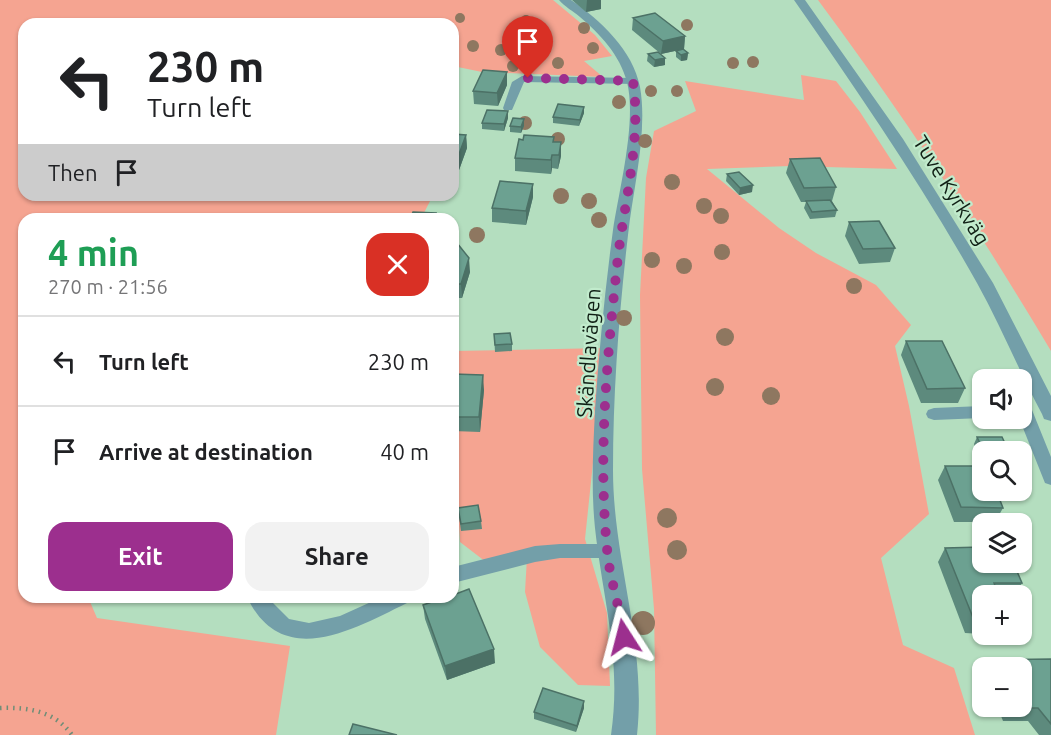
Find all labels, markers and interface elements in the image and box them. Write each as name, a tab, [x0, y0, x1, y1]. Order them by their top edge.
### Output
pin	[502, 16, 553, 78]
icon: arrive	[511, 25, 544, 58]
icon: left	[48, 42, 126, 120]
text: 230 m	[147, 43, 264, 90]
text: Turn left	[147, 92, 251, 122]
street label: Tuve Kyrkväg	[909, 131, 995, 249]
icon: arrive	[110, 156, 143, 189]
text: Then	[48, 160, 98, 185]
text: 4 min	[48, 232, 139, 273]
button: close	[366, 233, 429, 296]
text: 270 m · 21:56	[48, 275, 168, 298]
street label: Skändlavägen	[572, 287, 604, 419]
icon: left	[48, 345, 81, 378]
text: Turn left	[99, 349, 189, 374]
text: 230 m	[368, 349, 429, 374]
map controls	[972, 369, 1032, 717]
button: sound	[972, 369, 1032, 429]
icon: arrive	[48, 435, 81, 468]
text: Arrive at destination	[99, 439, 313, 464]
text: 40 m	[380, 439, 429, 464]
button: search	[972, 441, 1032, 501]
button: layers	[972, 513, 1032, 573]
button: Exit	[48, 522, 233, 591]
button: Share	[245, 522, 429, 591]
button: +	[972, 585, 1032, 645]
position arrow	[592, 605, 656, 669]
button: −	[972, 657, 1032, 717]

